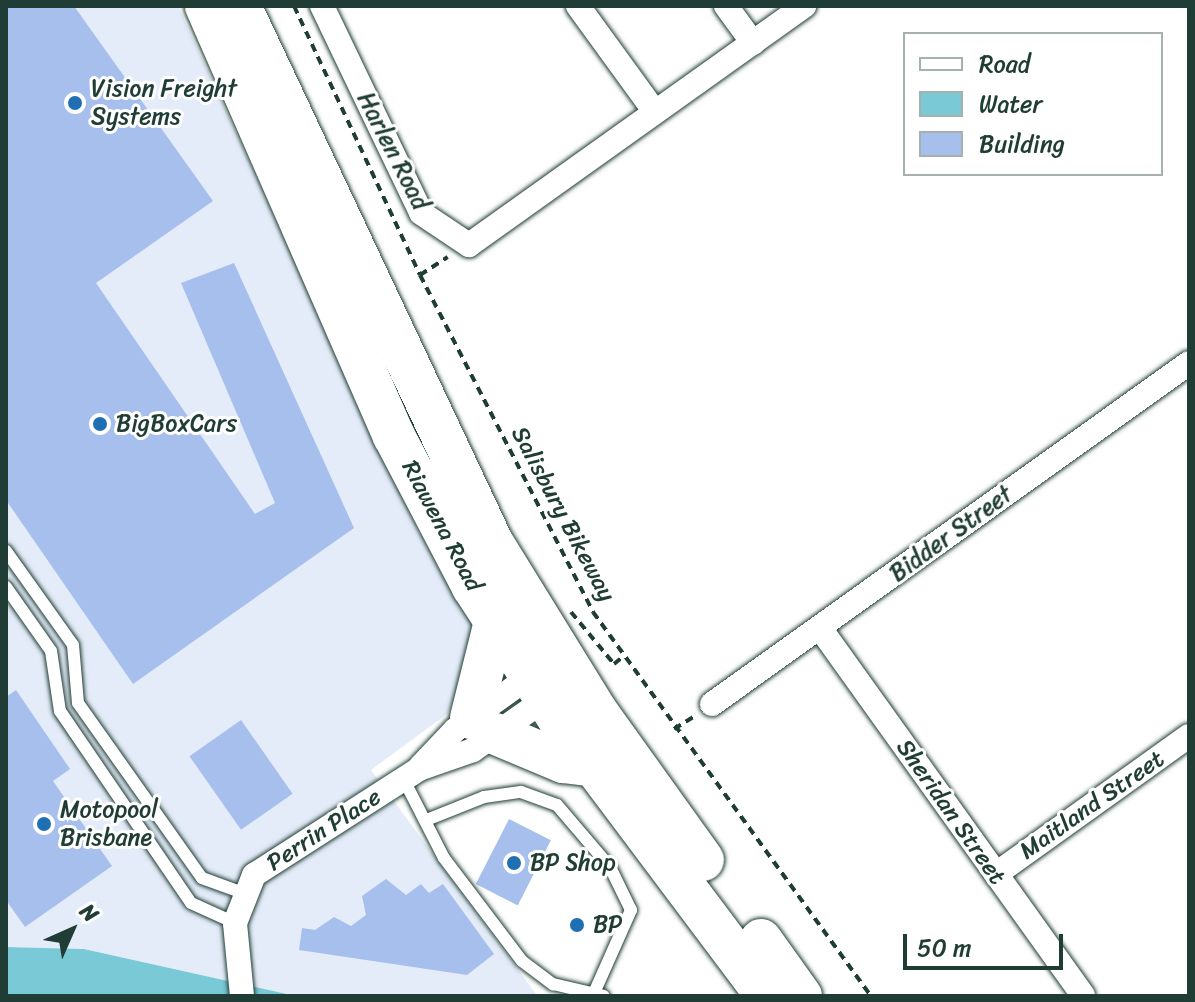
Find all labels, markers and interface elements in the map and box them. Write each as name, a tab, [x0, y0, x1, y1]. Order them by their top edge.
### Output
legend	[903, 32, 1163, 176]
text: Road	[979, 43, 1030, 85]
place label: Vision Freight Systems	[91, 75, 238, 131]
text: Water	[979, 83, 1042, 125]
street label: Harlen Road	[351, 87, 435, 215]
marker: Vision Freight Systems	[66, 94, 84, 112]
text: Building	[979, 123, 1065, 165]
place label: BigBoxCars	[116, 410, 237, 438]
marker: BigBoxCars	[91, 415, 109, 433]
street label: Salisbury Bikeway	[505, 422, 621, 606]
street label: Riawena Road	[395, 456, 489, 596]
street label: Bidder Street	[884, 480, 1018, 588]
street label: Sheridan Street	[890, 734, 1012, 890]
street label: Maitland Street	[1014, 745, 1170, 865]
street label: Perrin Place	[262, 782, 386, 878]
place label: Motopool Brisbane	[60, 796, 158, 852]
marker: Motopool Brisbane	[35, 815, 53, 833]
place label: BP Shop	[530, 849, 618, 877]
marker: BP Shop	[505, 854, 523, 872]
north arrow	[32, 890, 112, 970]
text: N	[70, 893, 109, 932]
place label: BP	[593, 911, 622, 939]
marker: BP	[568, 916, 586, 934]
scale bar	[907, 918, 1067, 968]
text: 50 m	[917, 927, 972, 969]

